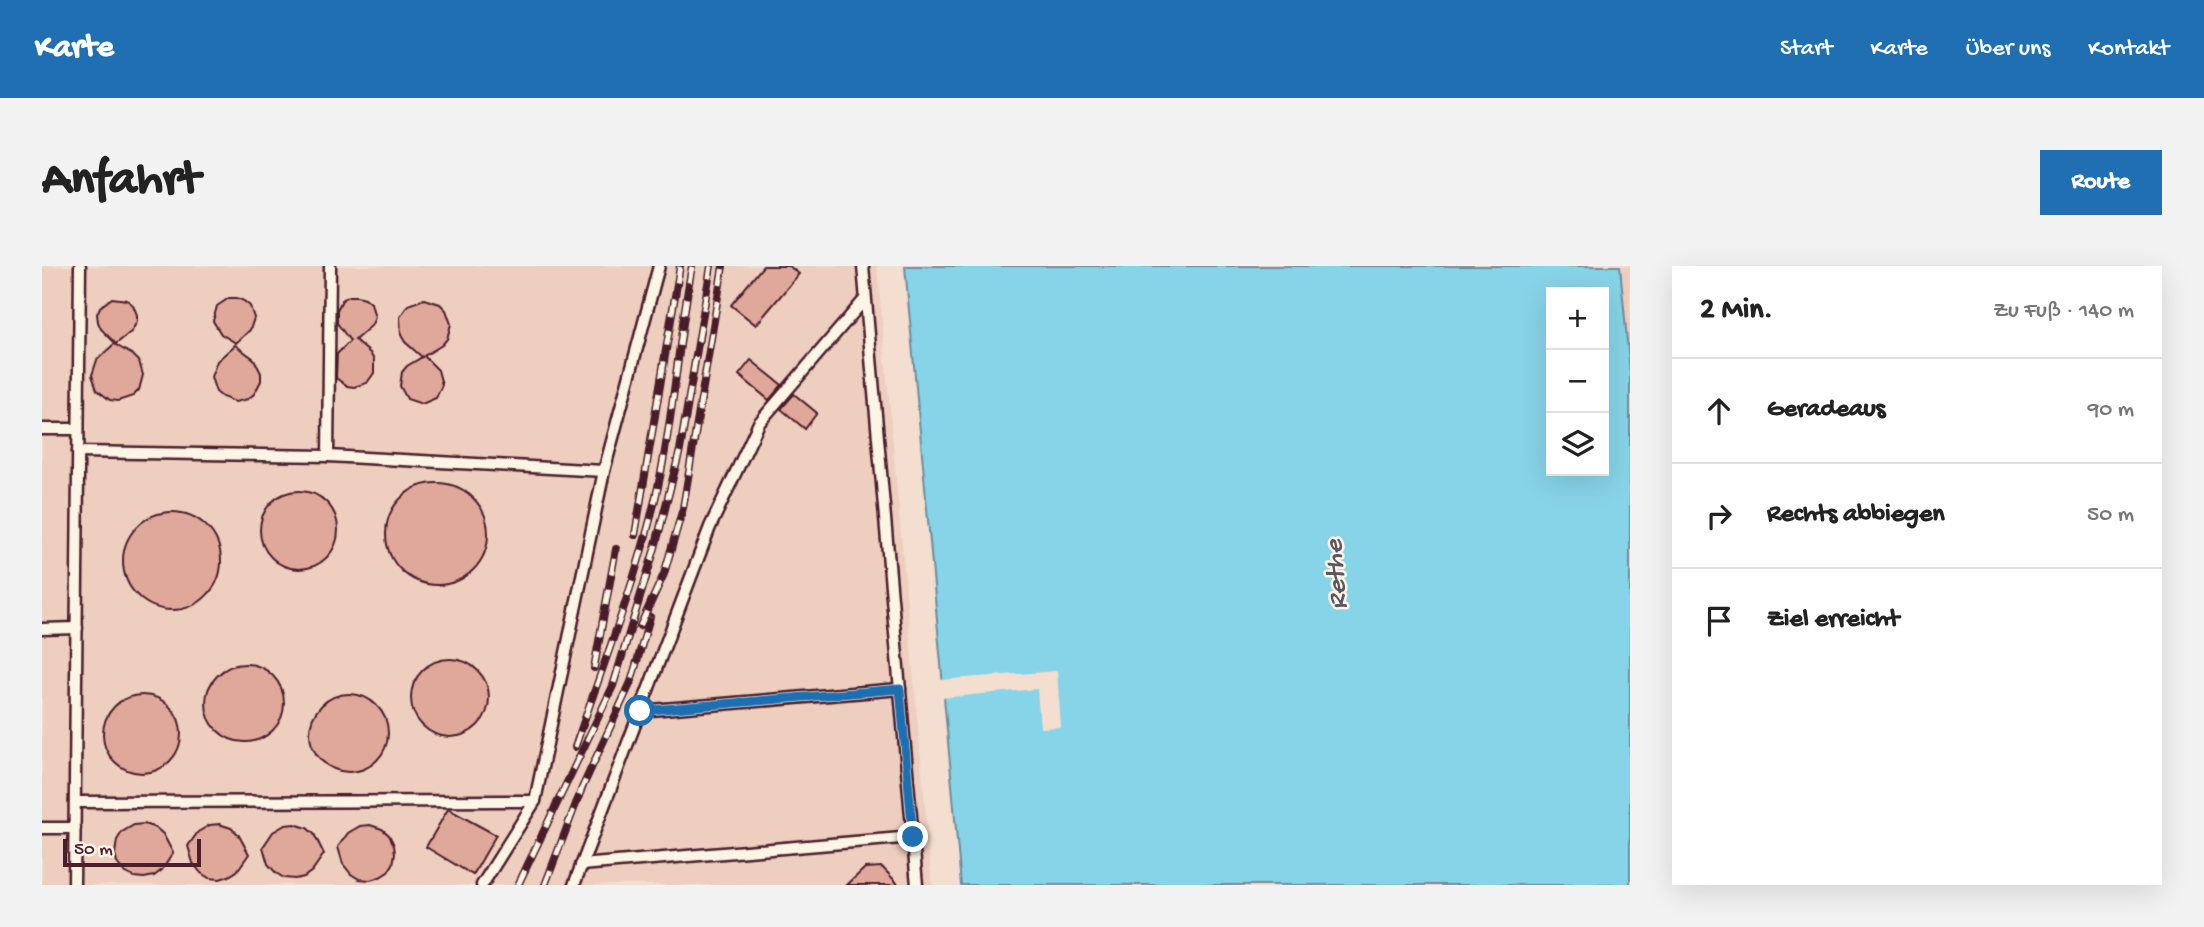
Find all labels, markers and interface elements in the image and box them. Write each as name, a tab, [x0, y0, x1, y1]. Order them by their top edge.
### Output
text: Karte	[35, 30, 114, 68]
text: Start	[1780, 35, 1832, 64]
text: Karte	[1870, 35, 1928, 64]
text: Über uns	[1966, 35, 2050, 64]
text: Kontakt	[2088, 35, 2169, 64]
button: Route	[2040, 150, 2162, 215]
text: Anfahrt	[42, 153, 200, 211]
map controls	[1546, 287, 1609, 476]
button: +	[1546, 287, 1609, 350]
text: 2 Min.	[1700, 294, 1773, 329]
text: Zu Fuß · 140 m	[1993, 298, 2134, 325]
button: −	[1546, 350, 1609, 413]
icon: ahead	[1700, 392, 1738, 430]
text: Geradeaus	[1767, 395, 1885, 426]
text: 90 m	[2088, 397, 2134, 424]
button: layers	[1546, 413, 1609, 476]
icon: right	[1700, 497, 1738, 535]
text: Rechts abbiegen	[1767, 500, 1945, 531]
text: 50 m	[2087, 502, 2134, 529]
water label: Rethe	[1318, 537, 1356, 611]
icon: arrive	[1700, 602, 1738, 640]
text: Ziel erreicht	[1767, 605, 1899, 636]
route start	[624, 695, 655, 726]
route end	[897, 821, 928, 852]
scale bar	[63, 836, 201, 868]
text: 50 m	[74, 839, 113, 862]

